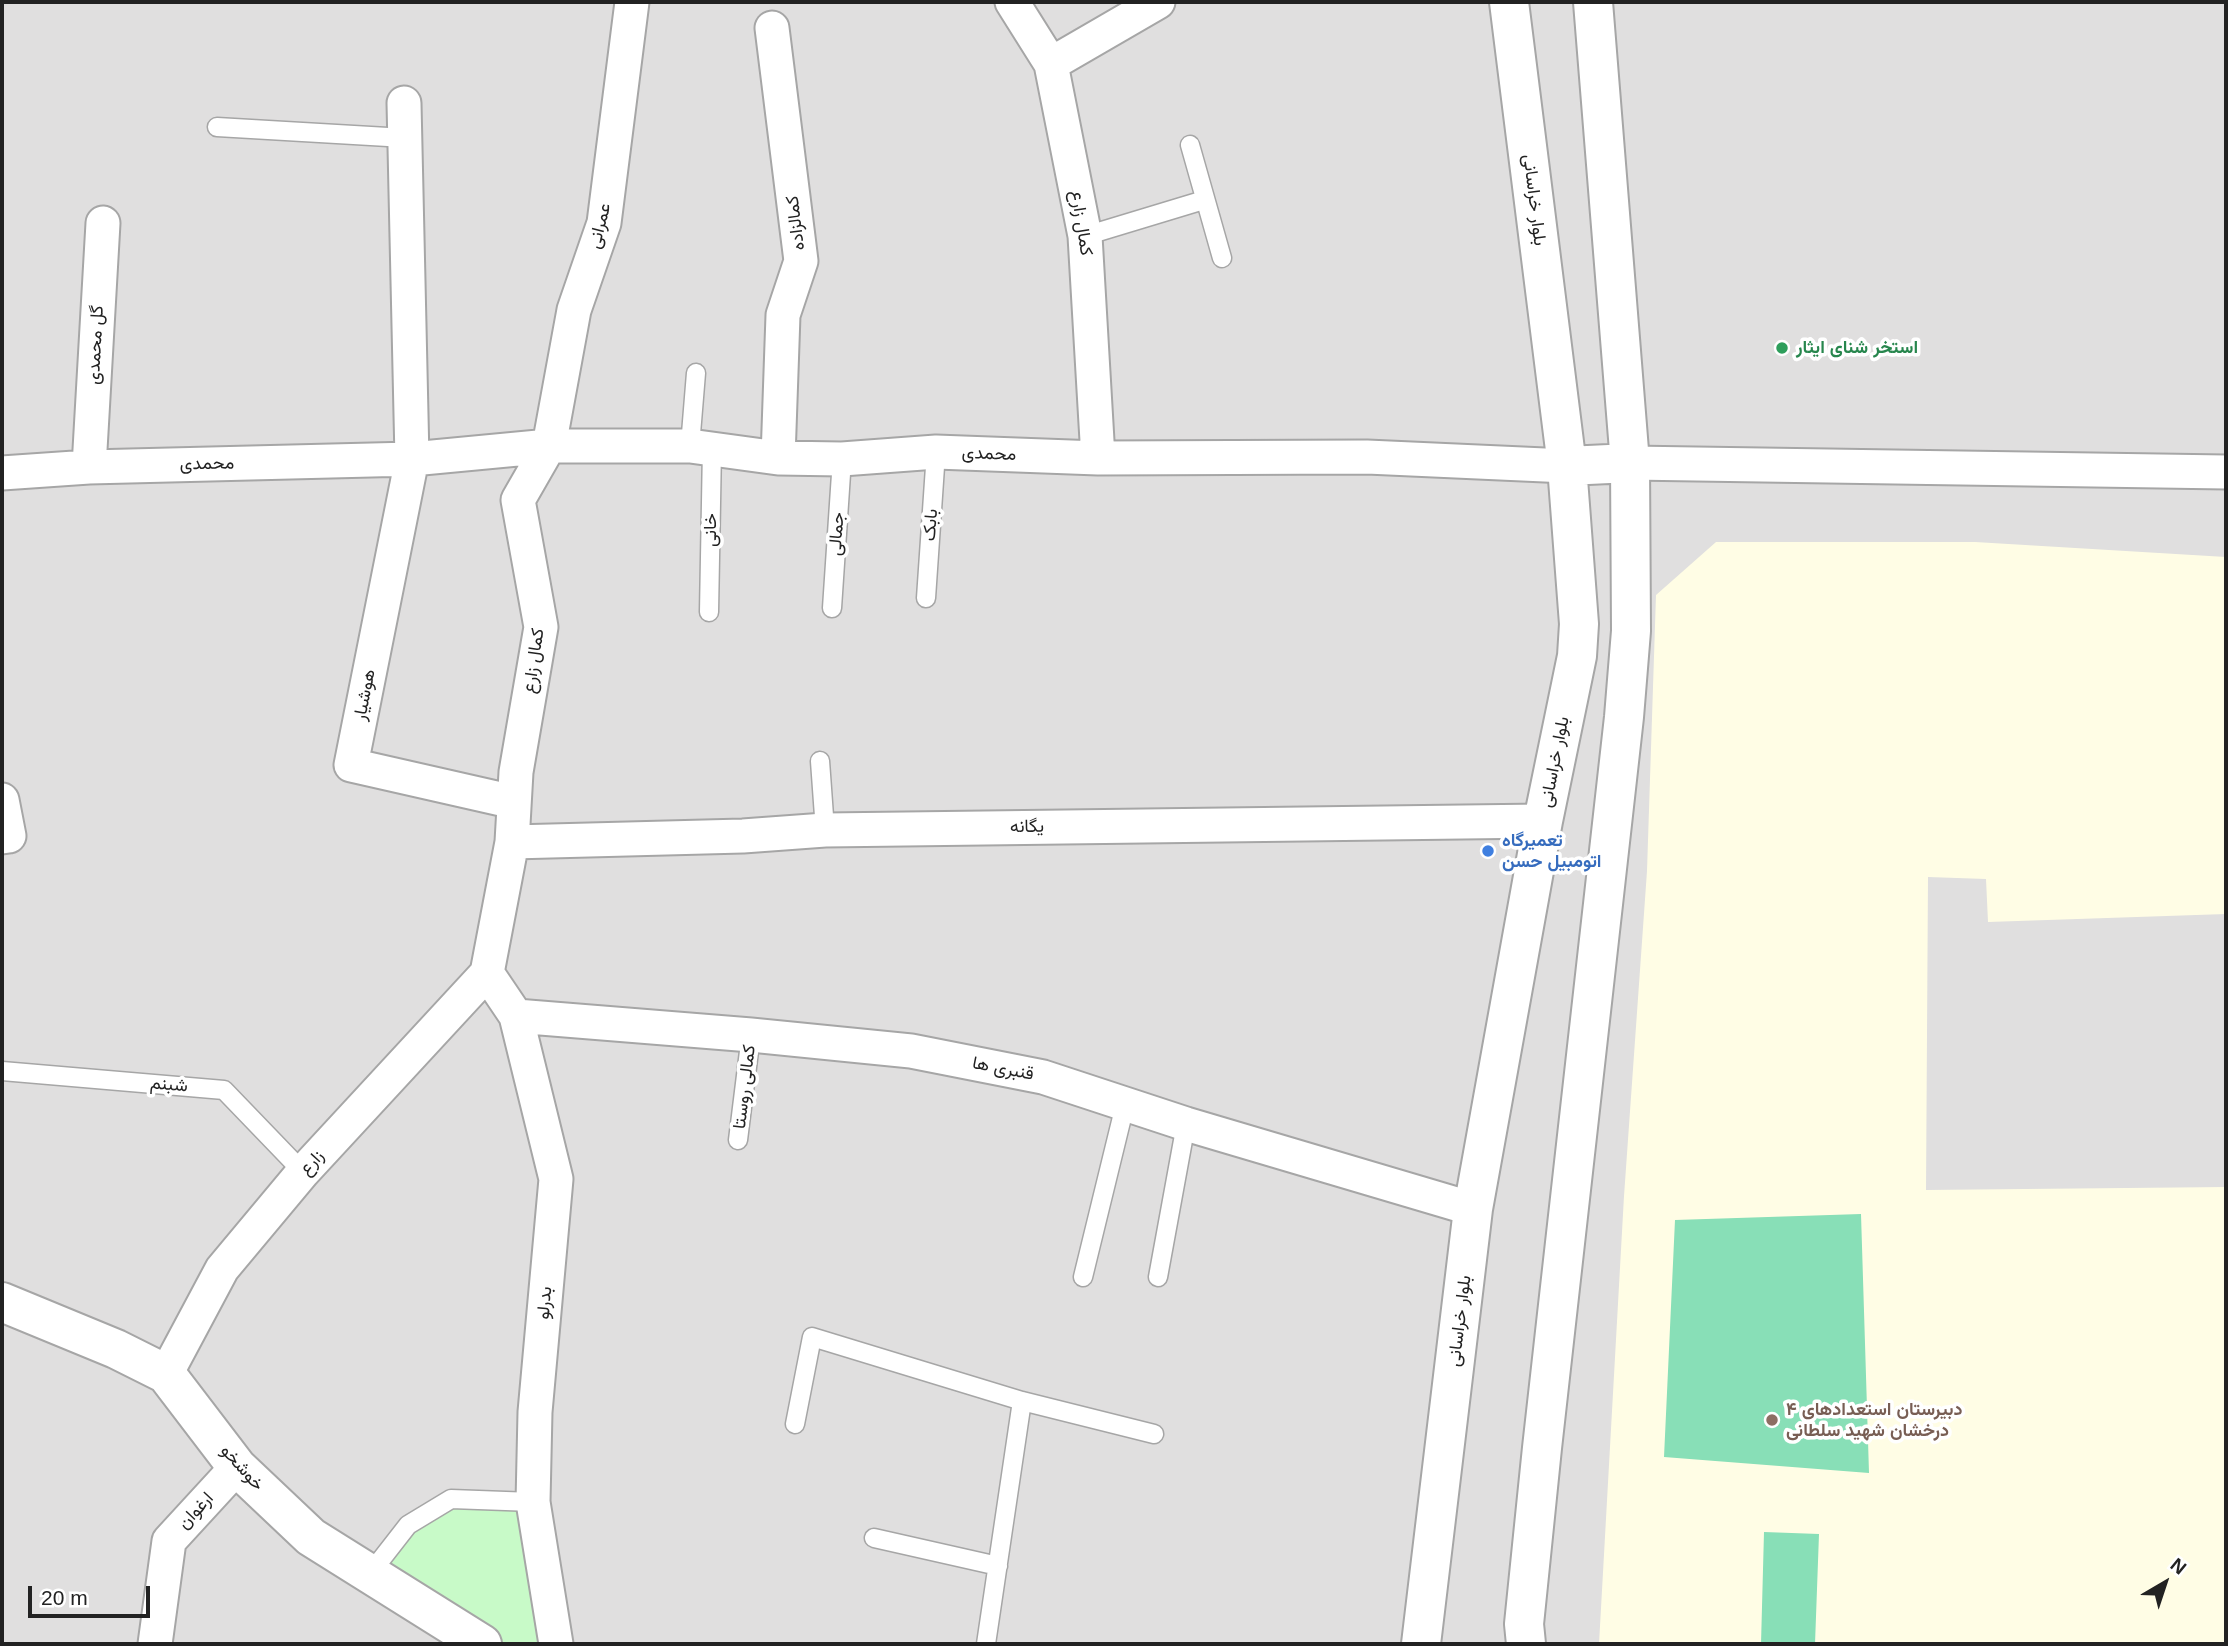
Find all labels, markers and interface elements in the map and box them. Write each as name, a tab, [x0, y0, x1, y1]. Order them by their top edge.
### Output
street label: بلوار خراسانی	[1518, 153, 1550, 247]
street label: کمال زارع	[1065, 189, 1097, 257]
street label: کمالزاده	[782, 194, 810, 252]
street label: عمرانی	[584, 201, 616, 251]
street label: گل محمدی	[83, 305, 109, 385]
place label: استخر شنای ایثار	[1796, 337, 1918, 359]
marker: استخر شنای ایثار	[1774, 340, 1790, 356]
street label: محمدی	[961, 442, 1017, 466]
street label: محمدی	[180, 453, 234, 475]
street label: بابک	[919, 508, 943, 542]
street label: جمالی	[825, 511, 849, 557]
street label: خانی	[700, 513, 722, 547]
street label: کمال زارع	[519, 627, 549, 695]
street label: هوشیار	[349, 667, 381, 723]
street label: بلوار خراسانی	[1536, 715, 1574, 809]
street label: یگانه	[1010, 816, 1044, 838]
place label: تعمیرگاه اتومبیل حسن	[1502, 830, 1601, 872]
marker: تعمیرگاه اتومبیل حسن	[1480, 843, 1496, 859]
street label: کمالی روستا	[729, 1044, 761, 1130]
street label: قنبری ها	[970, 1052, 1036, 1086]
street label: شبنم	[149, 1073, 189, 1097]
street label: زارع	[295, 1146, 329, 1180]
street label: بلوار خراسانی	[1444, 1274, 1476, 1368]
street label: بدرلو	[533, 1286, 557, 1320]
place label: ۴ دبیرستان استعدادهای درخشان شهید سلطانی	[1786, 1399, 1963, 1442]
marker: ۴ دبیرستان استعدادهای درخشان شهید سلطانی	[1764, 1412, 1780, 1428]
street label: خوشخو	[216, 1441, 268, 1495]
street label: ارغوان	[174, 1488, 218, 1534]
north arrow	[2130, 1548, 2200, 1618]
text: N	[2167, 1554, 2190, 1579]
scale bar	[32, 1572, 154, 1616]
text: 20 m	[41, 1586, 88, 1609]

